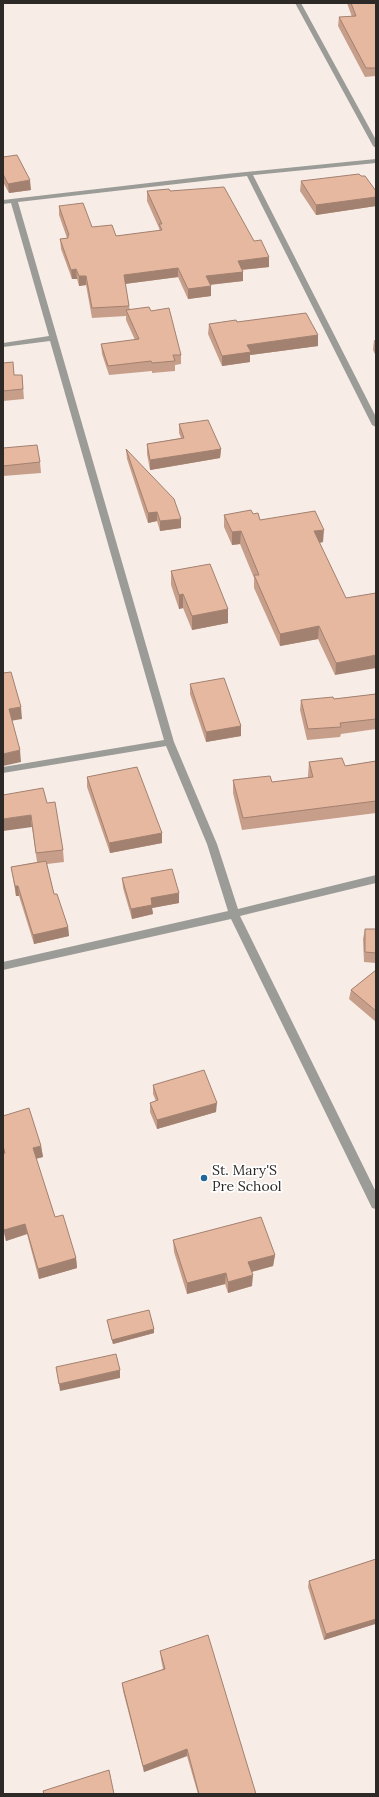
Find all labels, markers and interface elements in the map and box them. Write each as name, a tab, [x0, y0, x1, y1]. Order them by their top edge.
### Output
place label: St. Mary'S Pre School	[212, 1161, 282, 1195]
marker: St. Mary'S Pre School	[199, 1173, 209, 1183]

